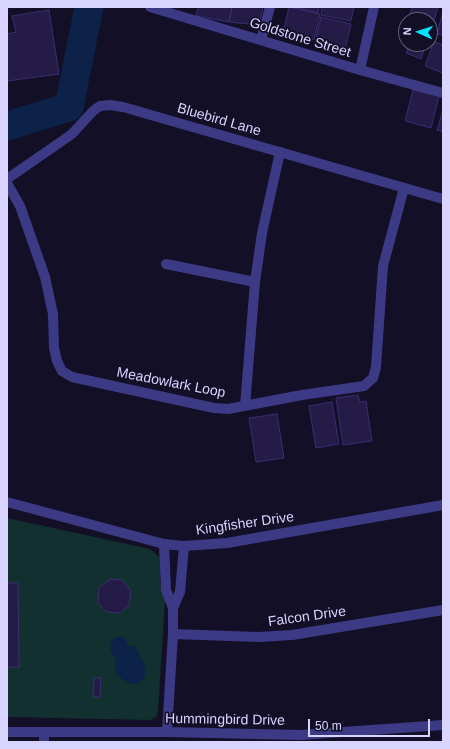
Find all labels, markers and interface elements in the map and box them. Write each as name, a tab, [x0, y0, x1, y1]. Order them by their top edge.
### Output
north arrow	[398, 12, 438, 52]
street label: Goldstone Street	[247, 15, 353, 61]
text: N	[401, 27, 413, 36]
street label: Bluebird Lane	[175, 100, 263, 140]
street label: Meadowlark Loop	[115, 364, 227, 402]
street label: Kingfisher Drive	[195, 509, 295, 539]
street label: Falcon Drive	[267, 603, 347, 631]
street label: Hummingbird Drive	[165, 711, 285, 729]
scale bar	[310, 711, 432, 737]
text: 50 m	[315, 719, 342, 733]

